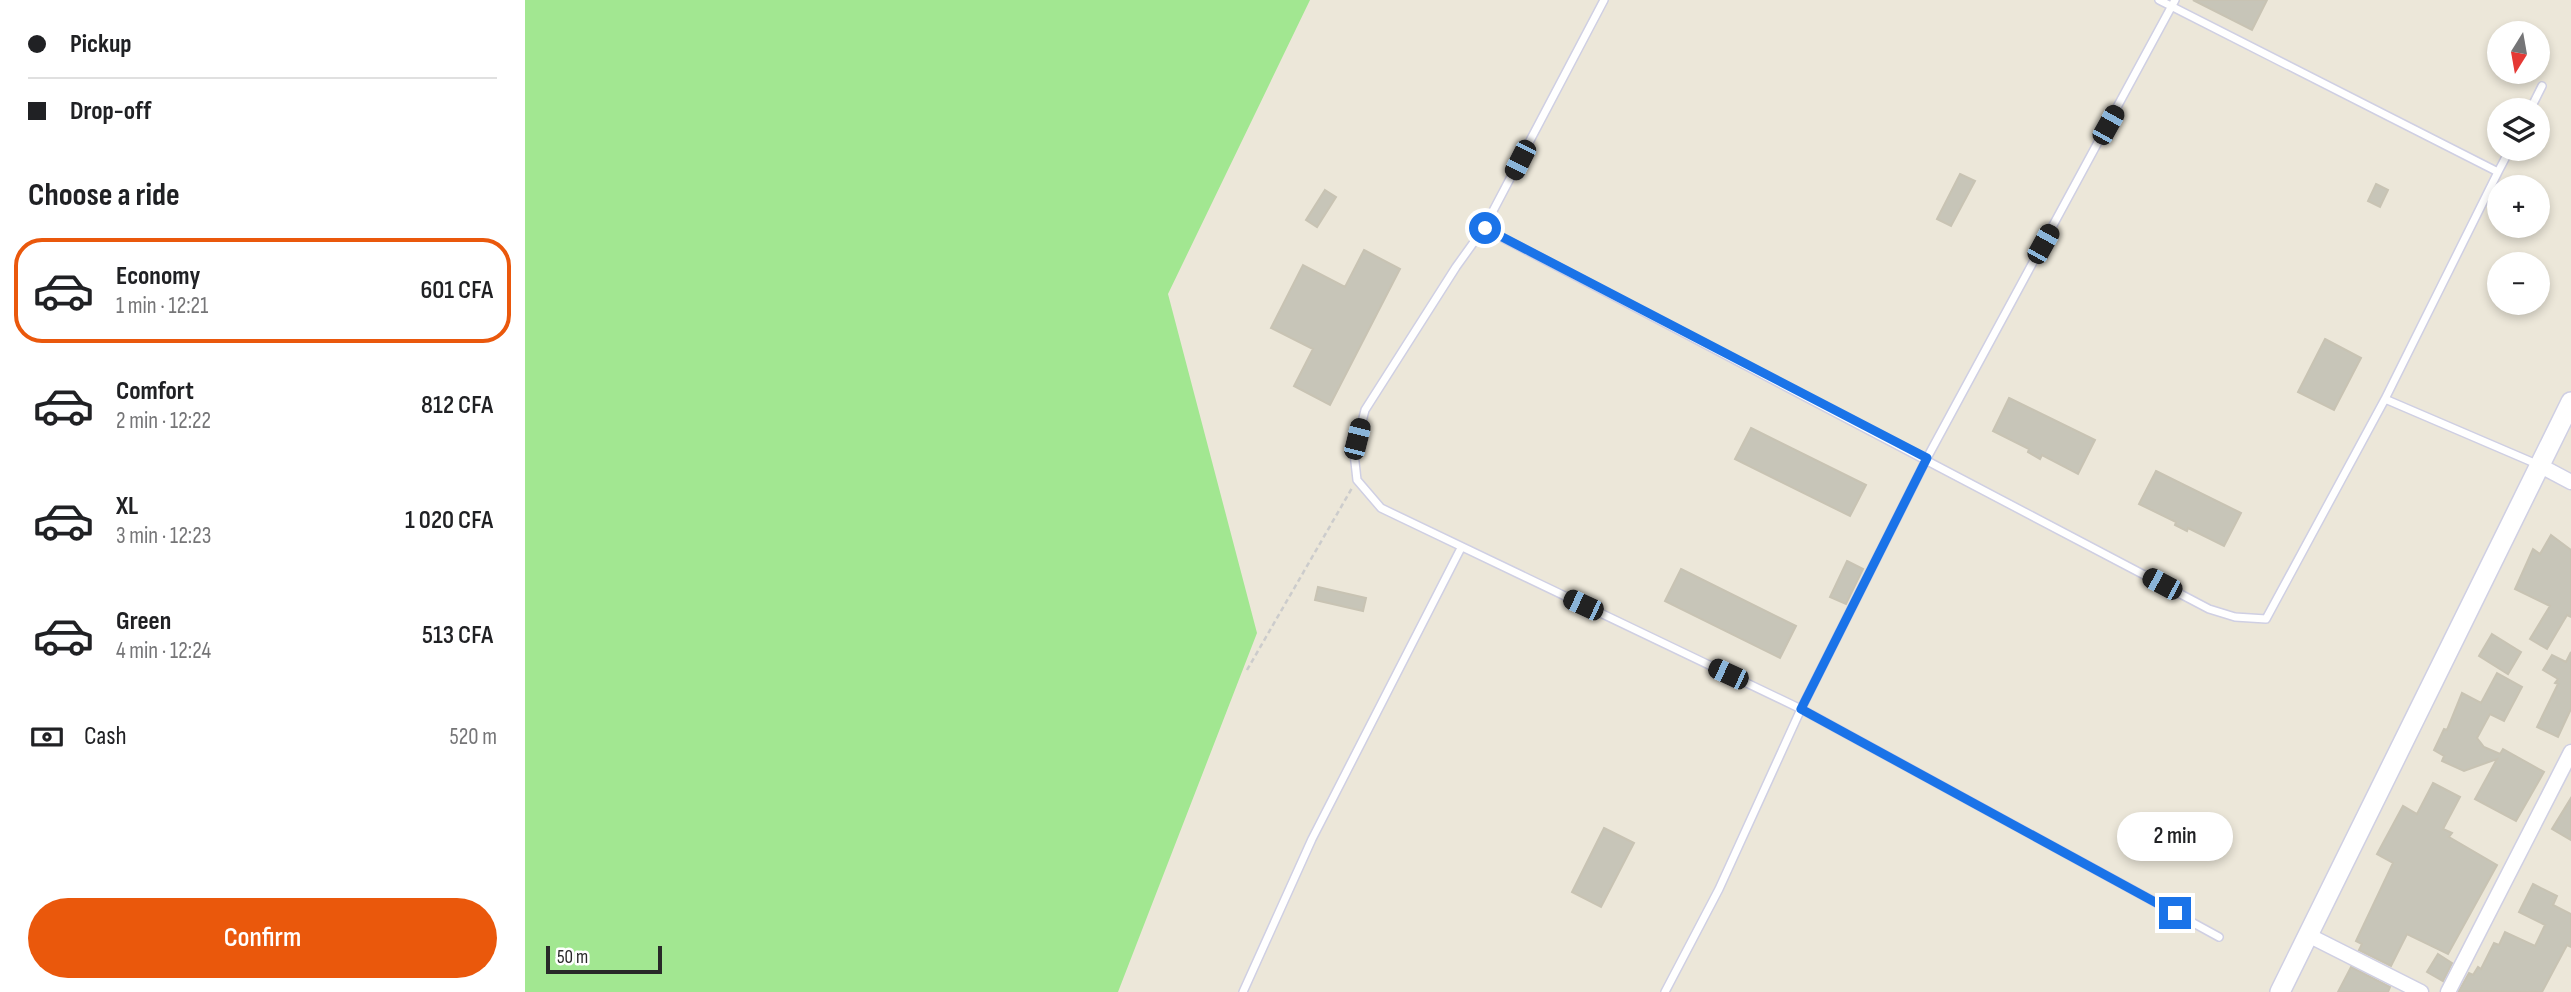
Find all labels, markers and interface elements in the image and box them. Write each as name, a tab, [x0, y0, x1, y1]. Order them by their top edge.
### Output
north arrow	[2487, 21, 2550, 84]
map controls	[2487, 21, 2550, 315]
text: Pickup	[70, 29, 132, 60]
text: Drop-off	[70, 96, 151, 127]
button: layers	[2487, 98, 2550, 161]
car	[2089, 102, 2128, 148]
car	[1502, 137, 1539, 183]
button: +	[2487, 175, 2550, 238]
text: Choose a ride	[28, 176, 180, 215]
route start	[1469, 212, 1501, 244]
car	[2024, 221, 2063, 267]
button: −	[2487, 252, 2550, 315]
icon: car	[32, 259, 95, 322]
text: Economy	[116, 261, 200, 292]
text: 601 CFA	[420, 275, 493, 306]
text: 1 min · 12:21	[116, 292, 208, 320]
icon: car	[32, 374, 95, 437]
text: Comfort	[116, 376, 194, 407]
text: 812 CFA	[421, 390, 493, 421]
text: 2 min · 12:22	[116, 407, 211, 435]
car	[1342, 416, 1373, 462]
icon: car	[32, 489, 95, 552]
text: XL	[116, 491, 138, 522]
text: 1 020 CFA	[405, 505, 493, 536]
text: 3 min · 12:23	[116, 522, 211, 550]
car	[2139, 565, 2186, 603]
car	[1560, 587, 1607, 623]
icon: car	[32, 604, 95, 667]
text: Green	[116, 606, 171, 637]
text: 513 CFA	[422, 620, 493, 651]
text: 4 min · 12:24	[116, 637, 211, 665]
car	[1705, 656, 1752, 692]
icon: cash	[28, 718, 66, 756]
text: Cash	[84, 721, 127, 752]
text: 520 m	[450, 723, 497, 751]
callout: 2 min	[2117, 811, 2233, 860]
text: 2 min	[2153, 822, 2197, 850]
route end	[2159, 897, 2191, 929]
button: Confirm	[28, 898, 497, 978]
scale bar	[546, 943, 661, 975]
text: 50 m	[557, 946, 588, 969]

